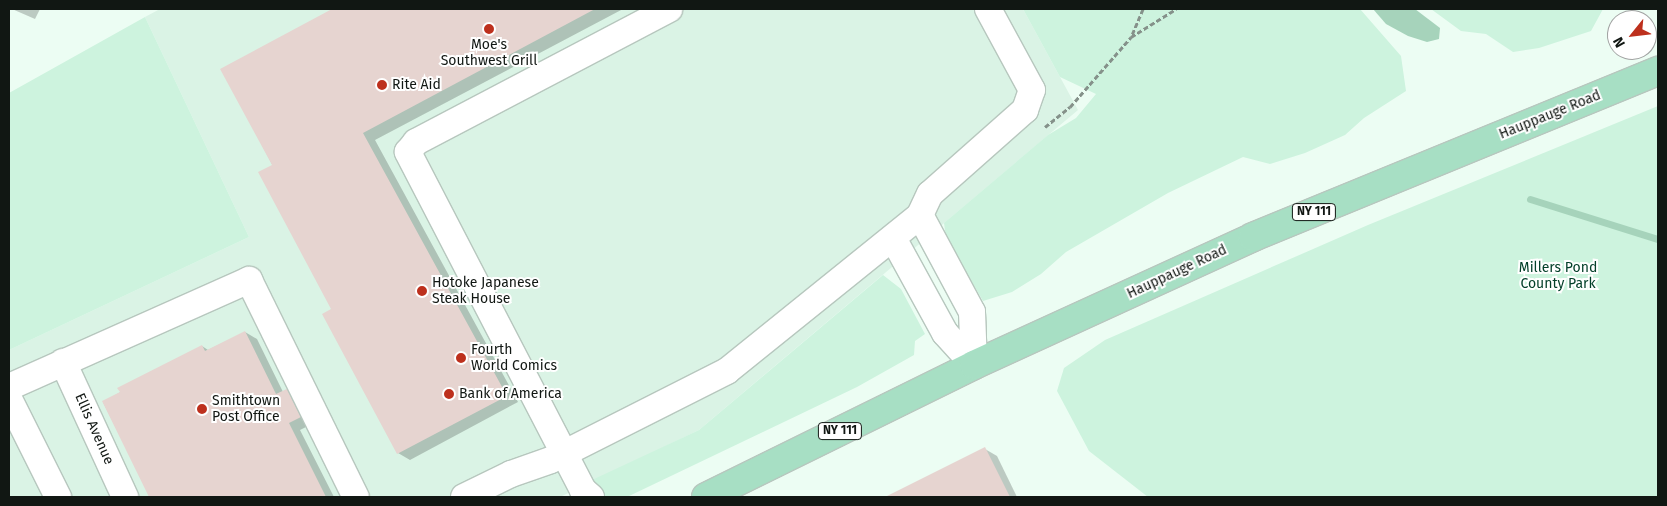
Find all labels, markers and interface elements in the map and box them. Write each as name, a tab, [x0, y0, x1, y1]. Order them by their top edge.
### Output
north arrow	[1607, 10, 1657, 60]
marker: Moe's Southwest Grill	[483, 23, 495, 35]
text: N	[1610, 34, 1629, 50]
place label: Moe's Southwest Grill	[441, 37, 537, 70]
place label: Rite Aid	[392, 77, 441, 93]
marker: Rite Aid	[376, 79, 388, 91]
street label: Hauppauge Road	[1497, 87, 1603, 143]
road number: NY 111	[1292, 202, 1336, 222]
street label: Hauppauge Road	[1124, 242, 1230, 302]
park label: Millers Pond County Park	[1519, 260, 1597, 292]
place label: Hotoke Japanese Steak House	[432, 275, 539, 308]
marker: Hotoke Japanese Steak House	[416, 285, 428, 297]
place label: Fourth World Comics	[471, 342, 557, 374]
marker: Fourth World Comics	[455, 352, 467, 364]
place label: Bank of America	[459, 386, 562, 402]
marker: Bank of America	[443, 388, 455, 400]
street label: Ellis Avenue	[71, 391, 117, 467]
place label: Smithtown Post Office	[212, 393, 280, 426]
marker: Smithtown Post Office	[196, 403, 208, 415]
road number: NY 111	[818, 422, 862, 441]

